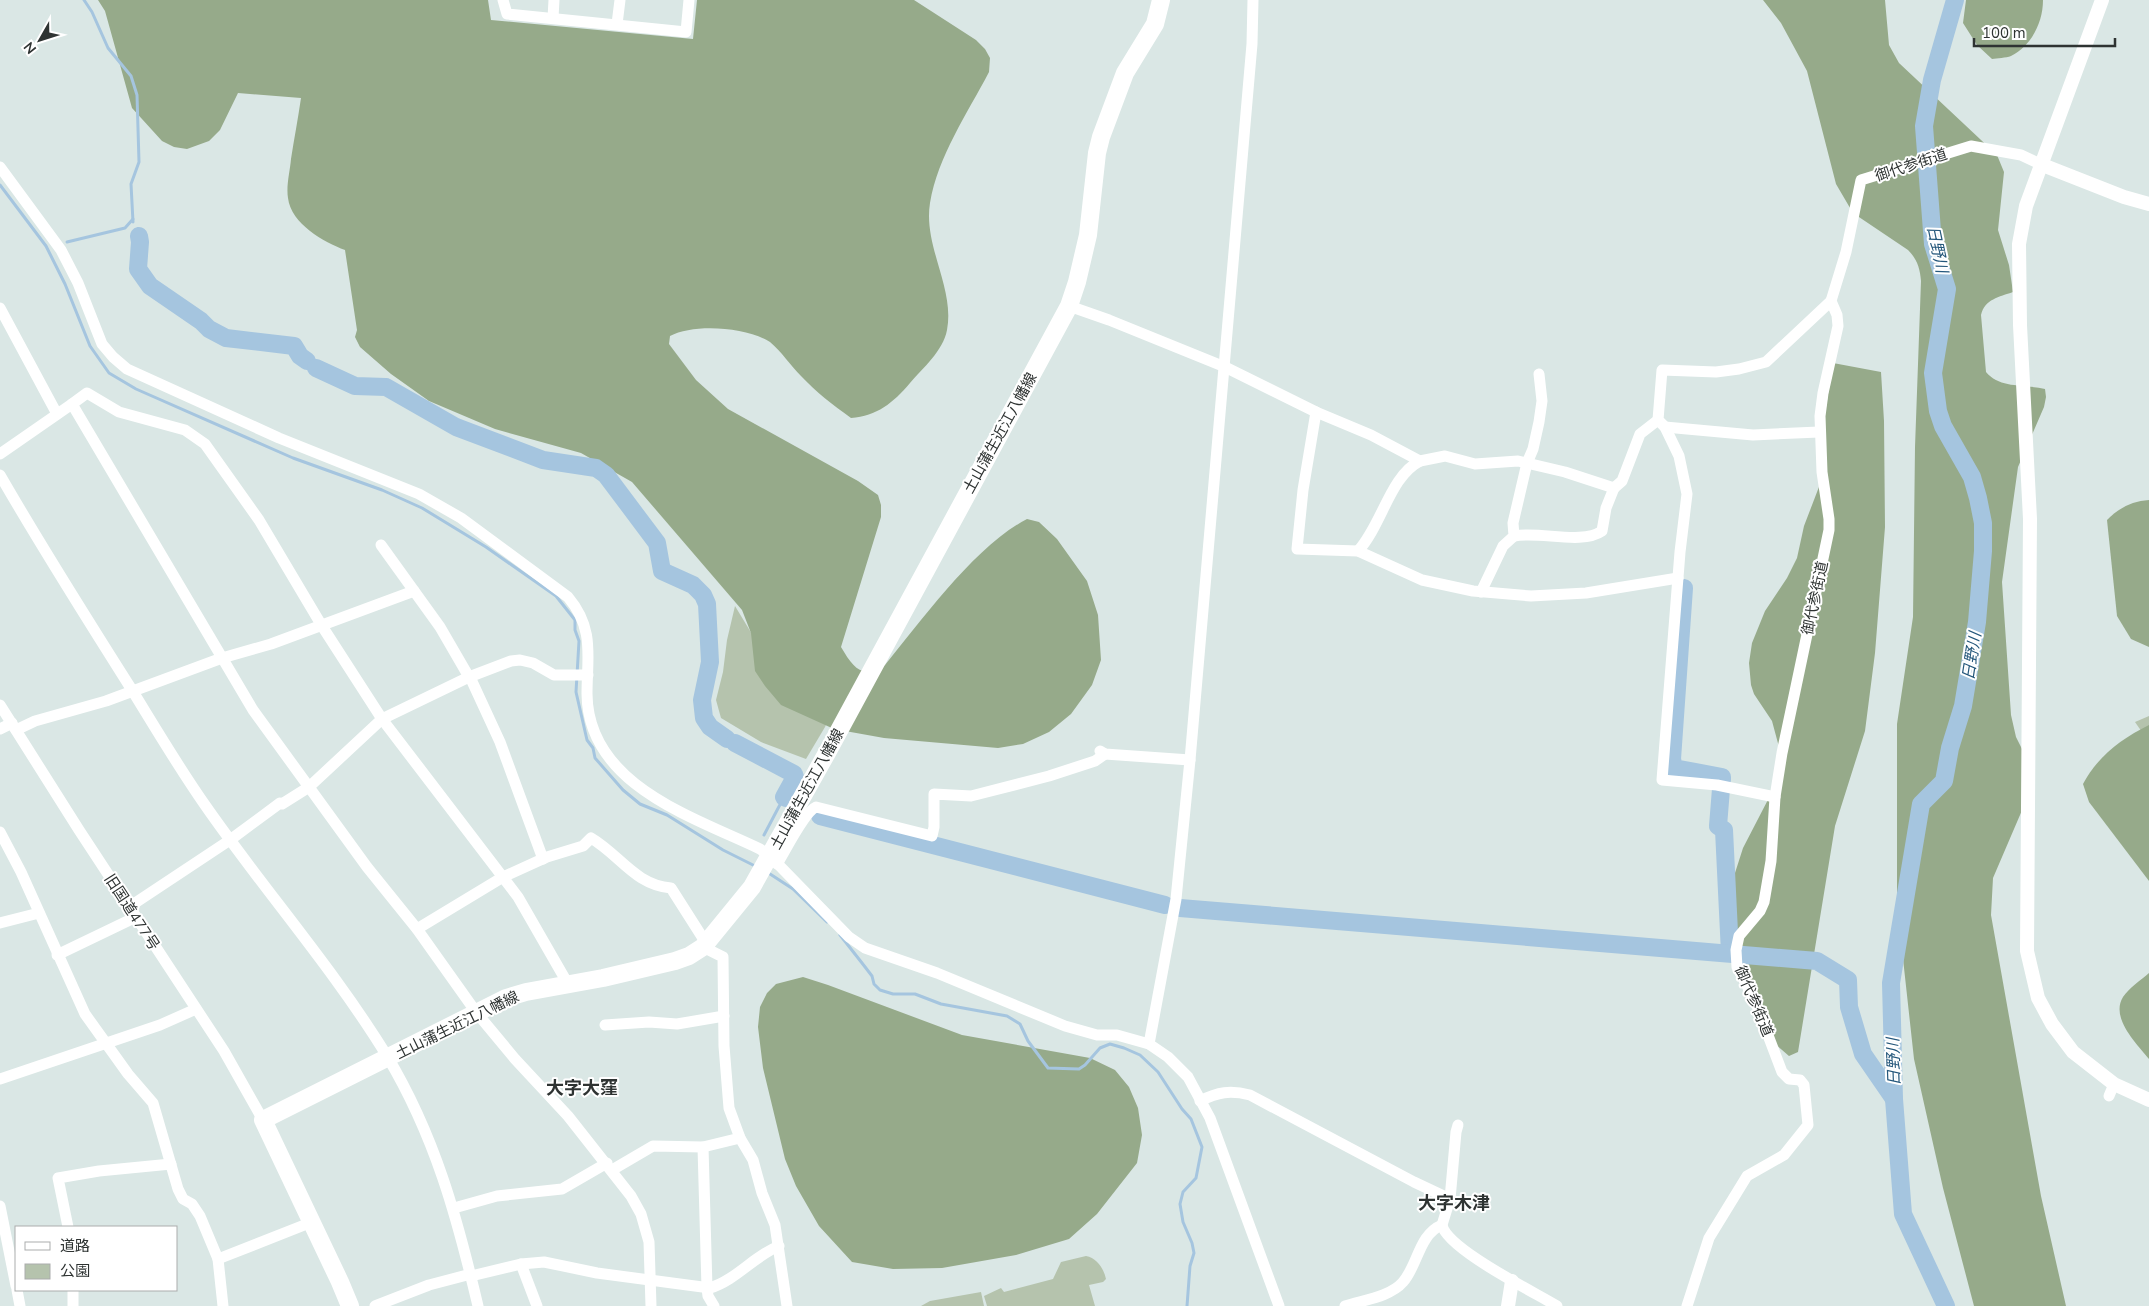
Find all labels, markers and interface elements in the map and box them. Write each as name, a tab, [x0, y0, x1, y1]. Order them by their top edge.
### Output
north arrow	[15, 15, 65, 65]
scale bar	[1974, 15, 2115, 47]
text: 100 m	[1982, 23, 2026, 43]
text: N	[20, 38, 41, 58]
street label: 御代参街道	[1872, 144, 1950, 186]
water label: 日野川	[1921, 223, 1953, 277]
street label: 土山蒲生近江八幡線	[959, 369, 1041, 497]
street label: 御代参街道	[1797, 559, 1833, 637]
water label: 日野川	[1957, 629, 1987, 682]
street label: 土山蒲生近江八幡線	[766, 725, 848, 853]
street label: 旧国道477号	[100, 870, 164, 954]
street label: 御代参街道	[1730, 963, 1778, 1039]
street label: 土山蒲生近江八幡線	[392, 986, 522, 1064]
water label: 日野川	[1882, 1036, 1906, 1086]
district label: 大字大窪	[546, 1076, 618, 1100]
district label: 大字木津	[1418, 1191, 1490, 1215]
legend	[15, 1226, 178, 1291]
text: 道路	[60, 1236, 90, 1256]
text: 公園	[60, 1261, 90, 1281]

